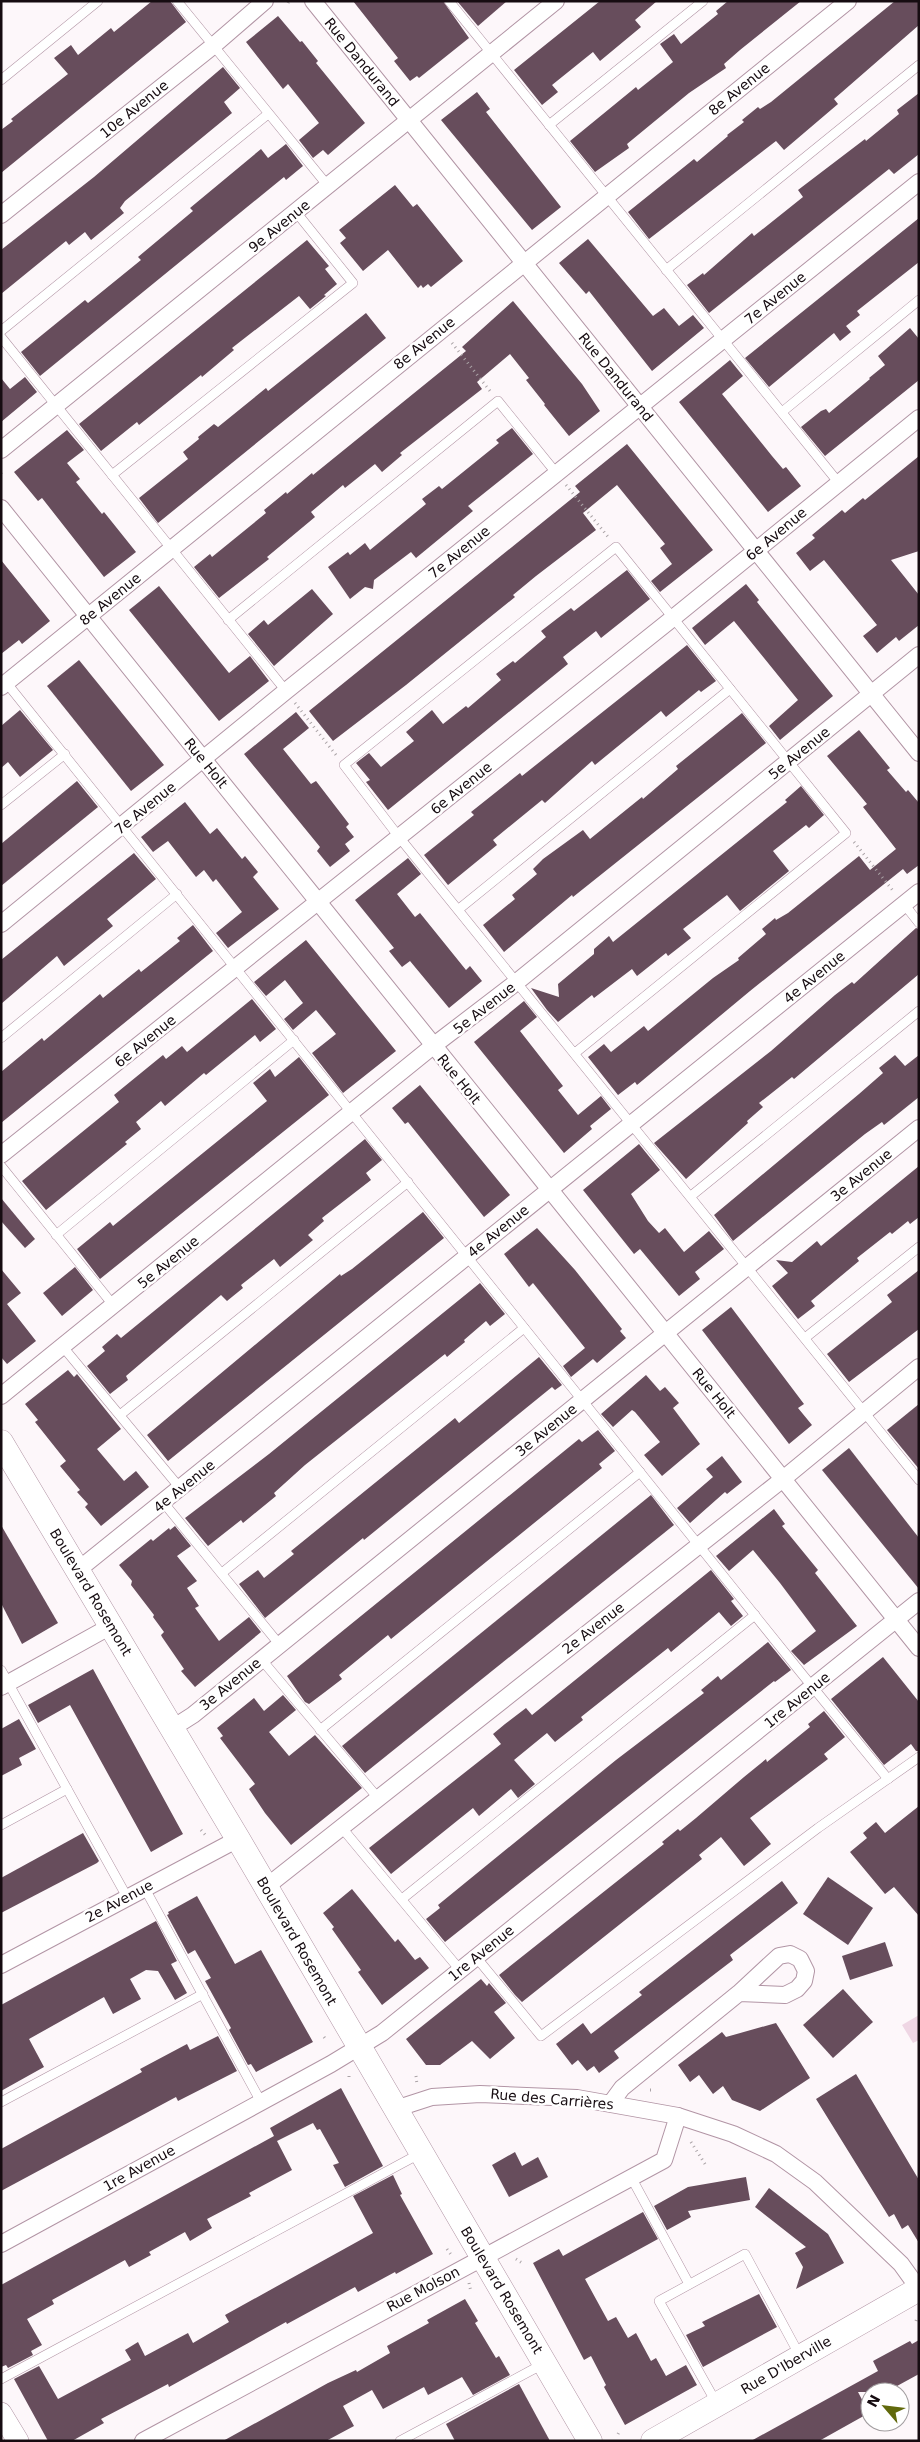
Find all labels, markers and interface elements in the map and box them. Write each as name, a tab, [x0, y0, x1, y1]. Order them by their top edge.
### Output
street label: Rue Dandurand	[321, 15, 403, 109]
street label: 8e Avenue	[705, 59, 773, 119]
street label: 10e Avenue	[97, 77, 171, 141]
street label: 9e Avenue	[245, 196, 313, 256]
street label: 7e Avenue	[741, 268, 809, 328]
street label: 8e Avenue	[390, 313, 458, 373]
street label: Rue Dandurand	[575, 330, 657, 424]
street label: 6e Avenue	[743, 504, 809, 564]
street label: 7e Avenue	[425, 522, 493, 582]
street label: 8e Avenue	[76, 569, 144, 629]
street label: 5e Avenue	[765, 723, 833, 783]
street label: Rue Holt	[181, 735, 231, 792]
street label: 6e Avenue	[427, 758, 495, 818]
street label: 7e Avenue	[111, 778, 179, 838]
street label: 4e Avenue	[780, 947, 848, 1007]
street label: 5e Avenue	[450, 979, 518, 1037]
street label: 6e Avenue	[111, 1011, 179, 1071]
street label: Rue Holt	[434, 1051, 484, 1108]
street label: 3e Avenue	[827, 1145, 895, 1205]
street label: 4e Avenue	[464, 1201, 532, 1261]
street label: 5e Avenue	[134, 1232, 202, 1292]
street label: Rue Holt	[689, 1365, 739, 1422]
street label: 3e Avenue	[512, 1400, 580, 1460]
street label: 4e Avenue	[150, 1456, 218, 1516]
street label: Boulevard Rosemont	[47, 1526, 136, 1659]
street label: 2e Avenue	[559, 1599, 627, 1657]
street label: 3e Avenue	[196, 1654, 264, 1714]
street label: 1re Avenue	[761, 1669, 833, 1731]
street label: Boulevard Rosemont	[254, 1874, 341, 2008]
street label: 2e Avenue	[83, 1877, 155, 1925]
street label: 1re Avenue	[445, 1922, 517, 1984]
street label: Rue des Carrières	[490, 2086, 614, 2112]
street label: 1re Avenue	[100, 2142, 178, 2194]
street label: Boulevard Rosemont	[458, 2224, 547, 2357]
street label: Rue Molson	[384, 2263, 462, 2315]
street label: Rue D'Iberville	[738, 2333, 834, 2397]
north arrow	[860, 2382, 910, 2432]
text: N	[864, 2392, 883, 2410]

